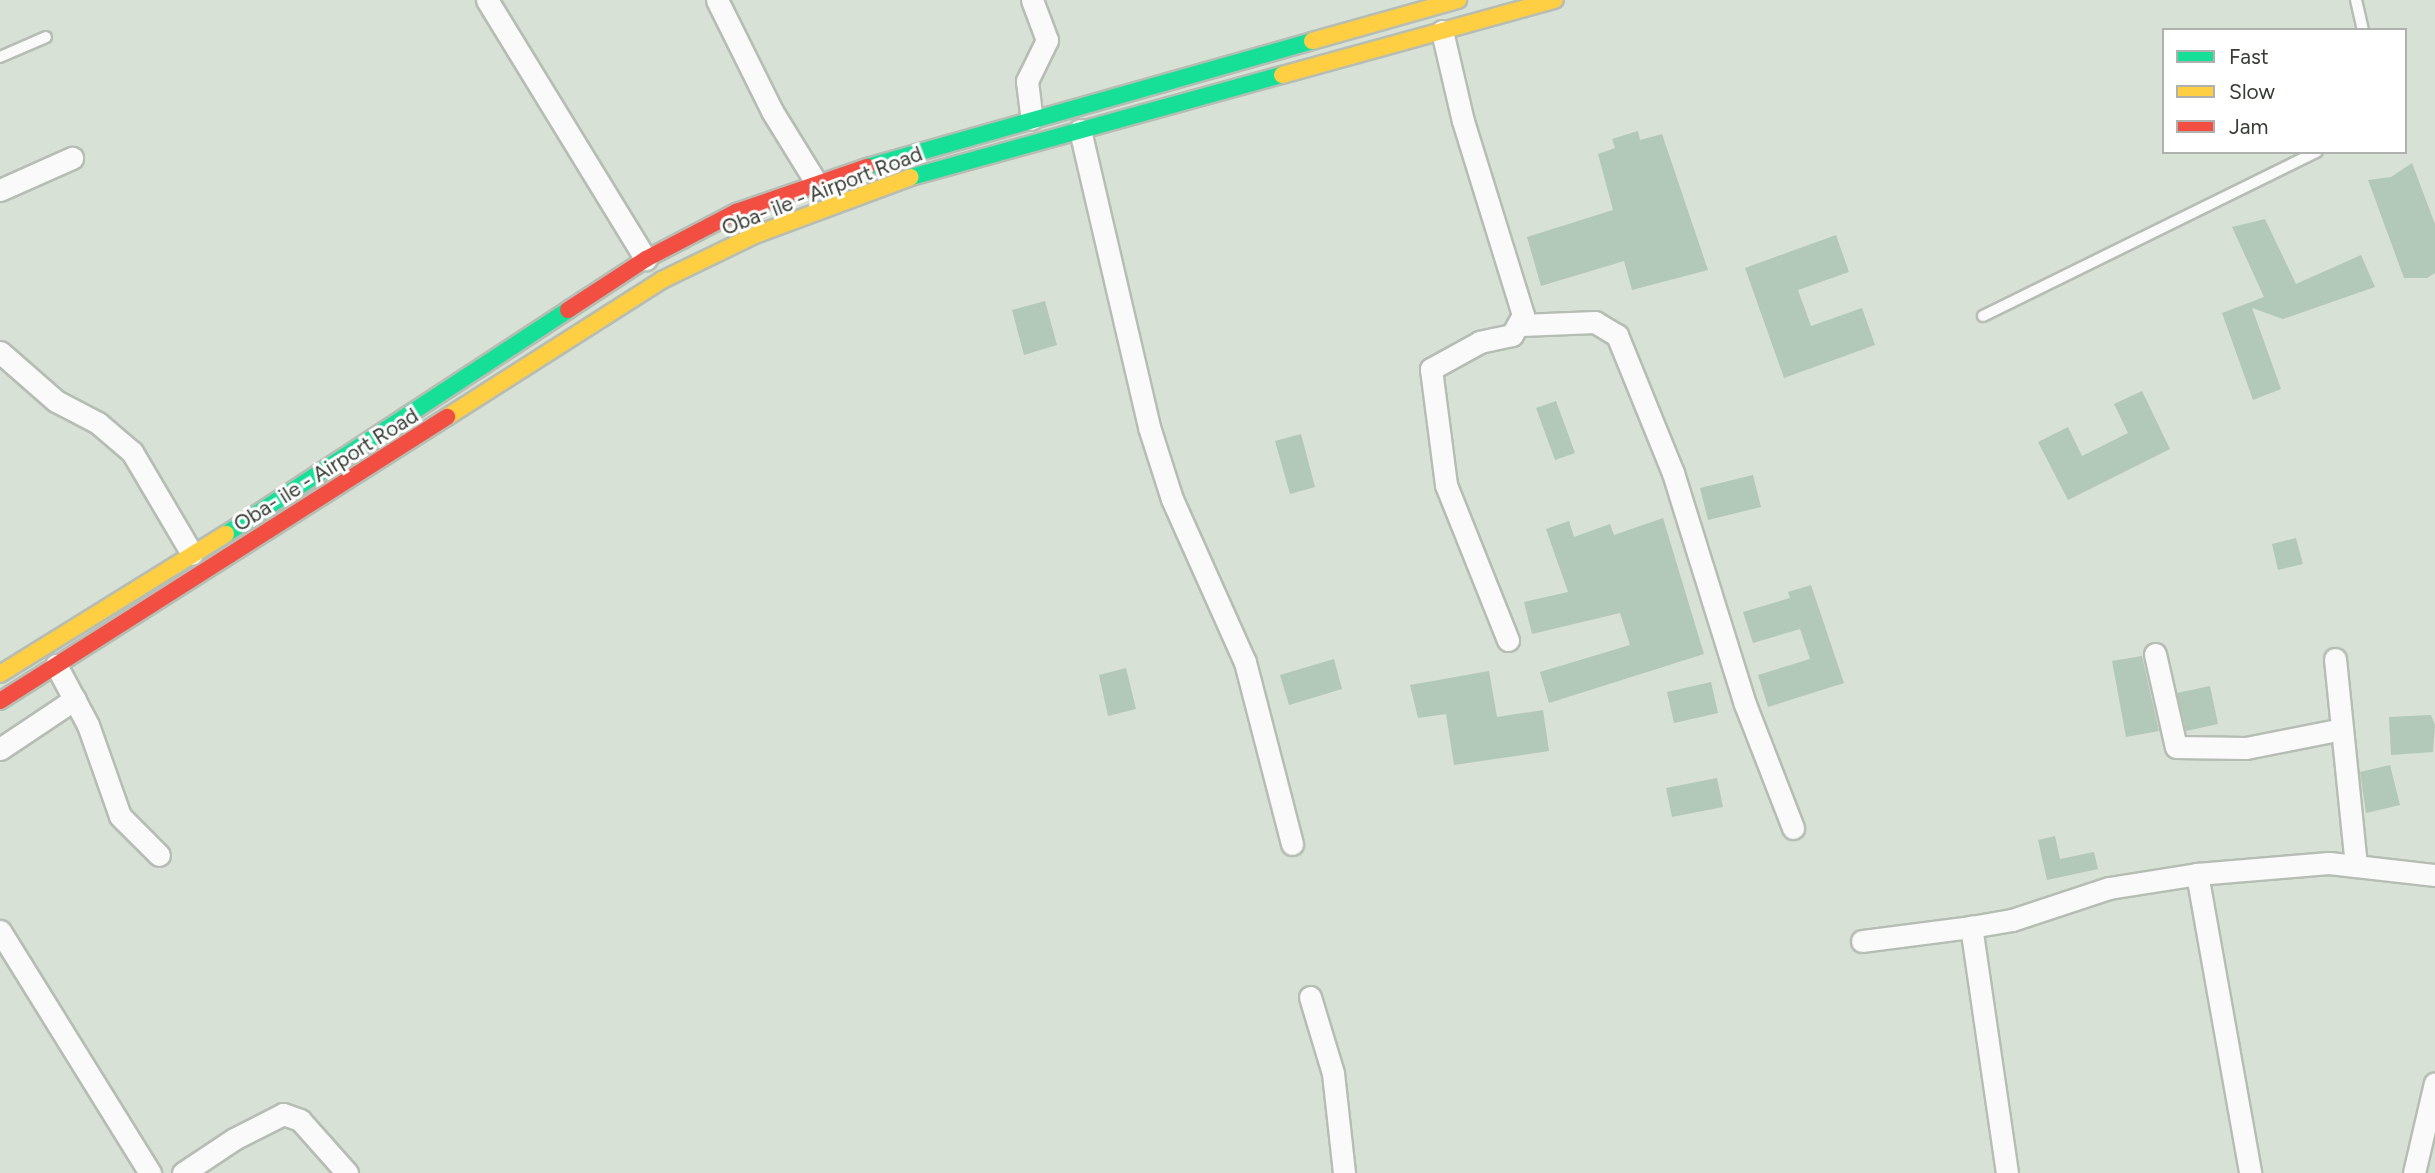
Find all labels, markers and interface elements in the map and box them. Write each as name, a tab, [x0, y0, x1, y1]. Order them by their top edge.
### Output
legend	[2162, 28, 2407, 154]
text: Fast	[2229, 44, 2269, 69]
text: Slow	[2229, 79, 2275, 104]
text: Jam	[2229, 114, 2268, 139]
street label: Oba- ile - Airport Road	[718, 141, 926, 241]
street label: Oba- ile - Airport Road	[229, 403, 423, 537]

